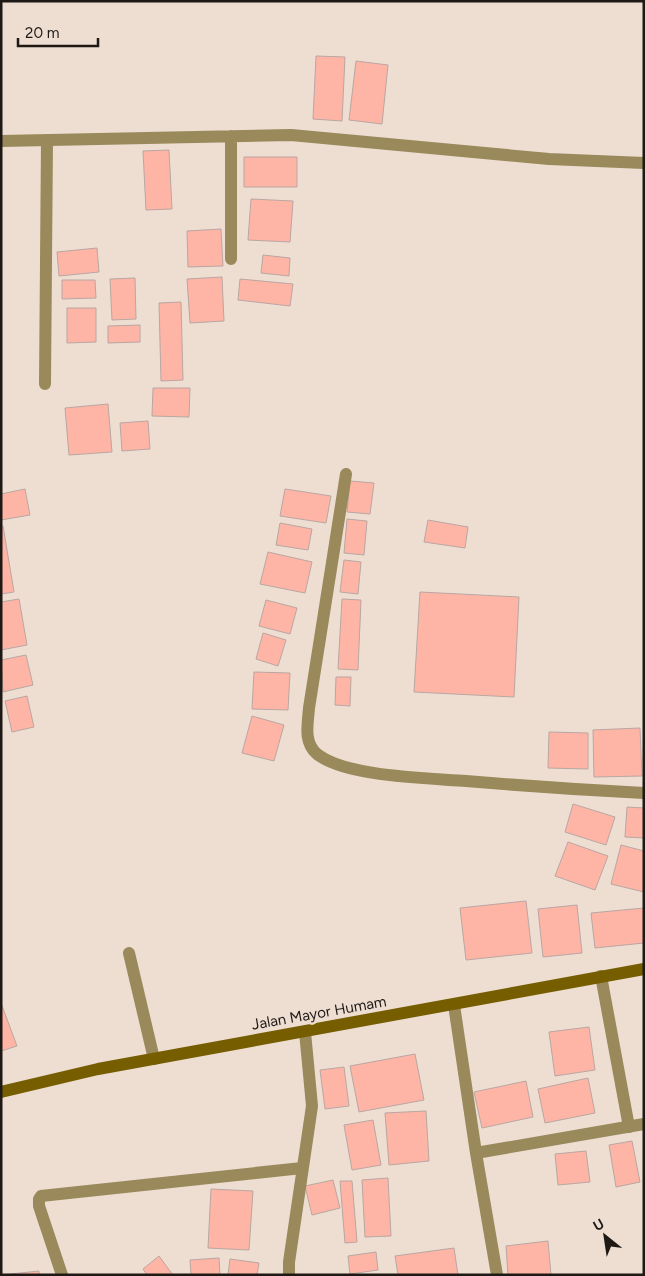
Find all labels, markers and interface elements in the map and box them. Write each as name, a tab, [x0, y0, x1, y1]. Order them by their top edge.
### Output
scale bar	[18, 15, 98, 47]
text: 20 m	[25, 24, 59, 42]
street label: Jalan Mayor Humam	[250, 992, 388, 1034]
north arrow	[580, 1211, 630, 1261]
text: U	[590, 1215, 607, 1235]

